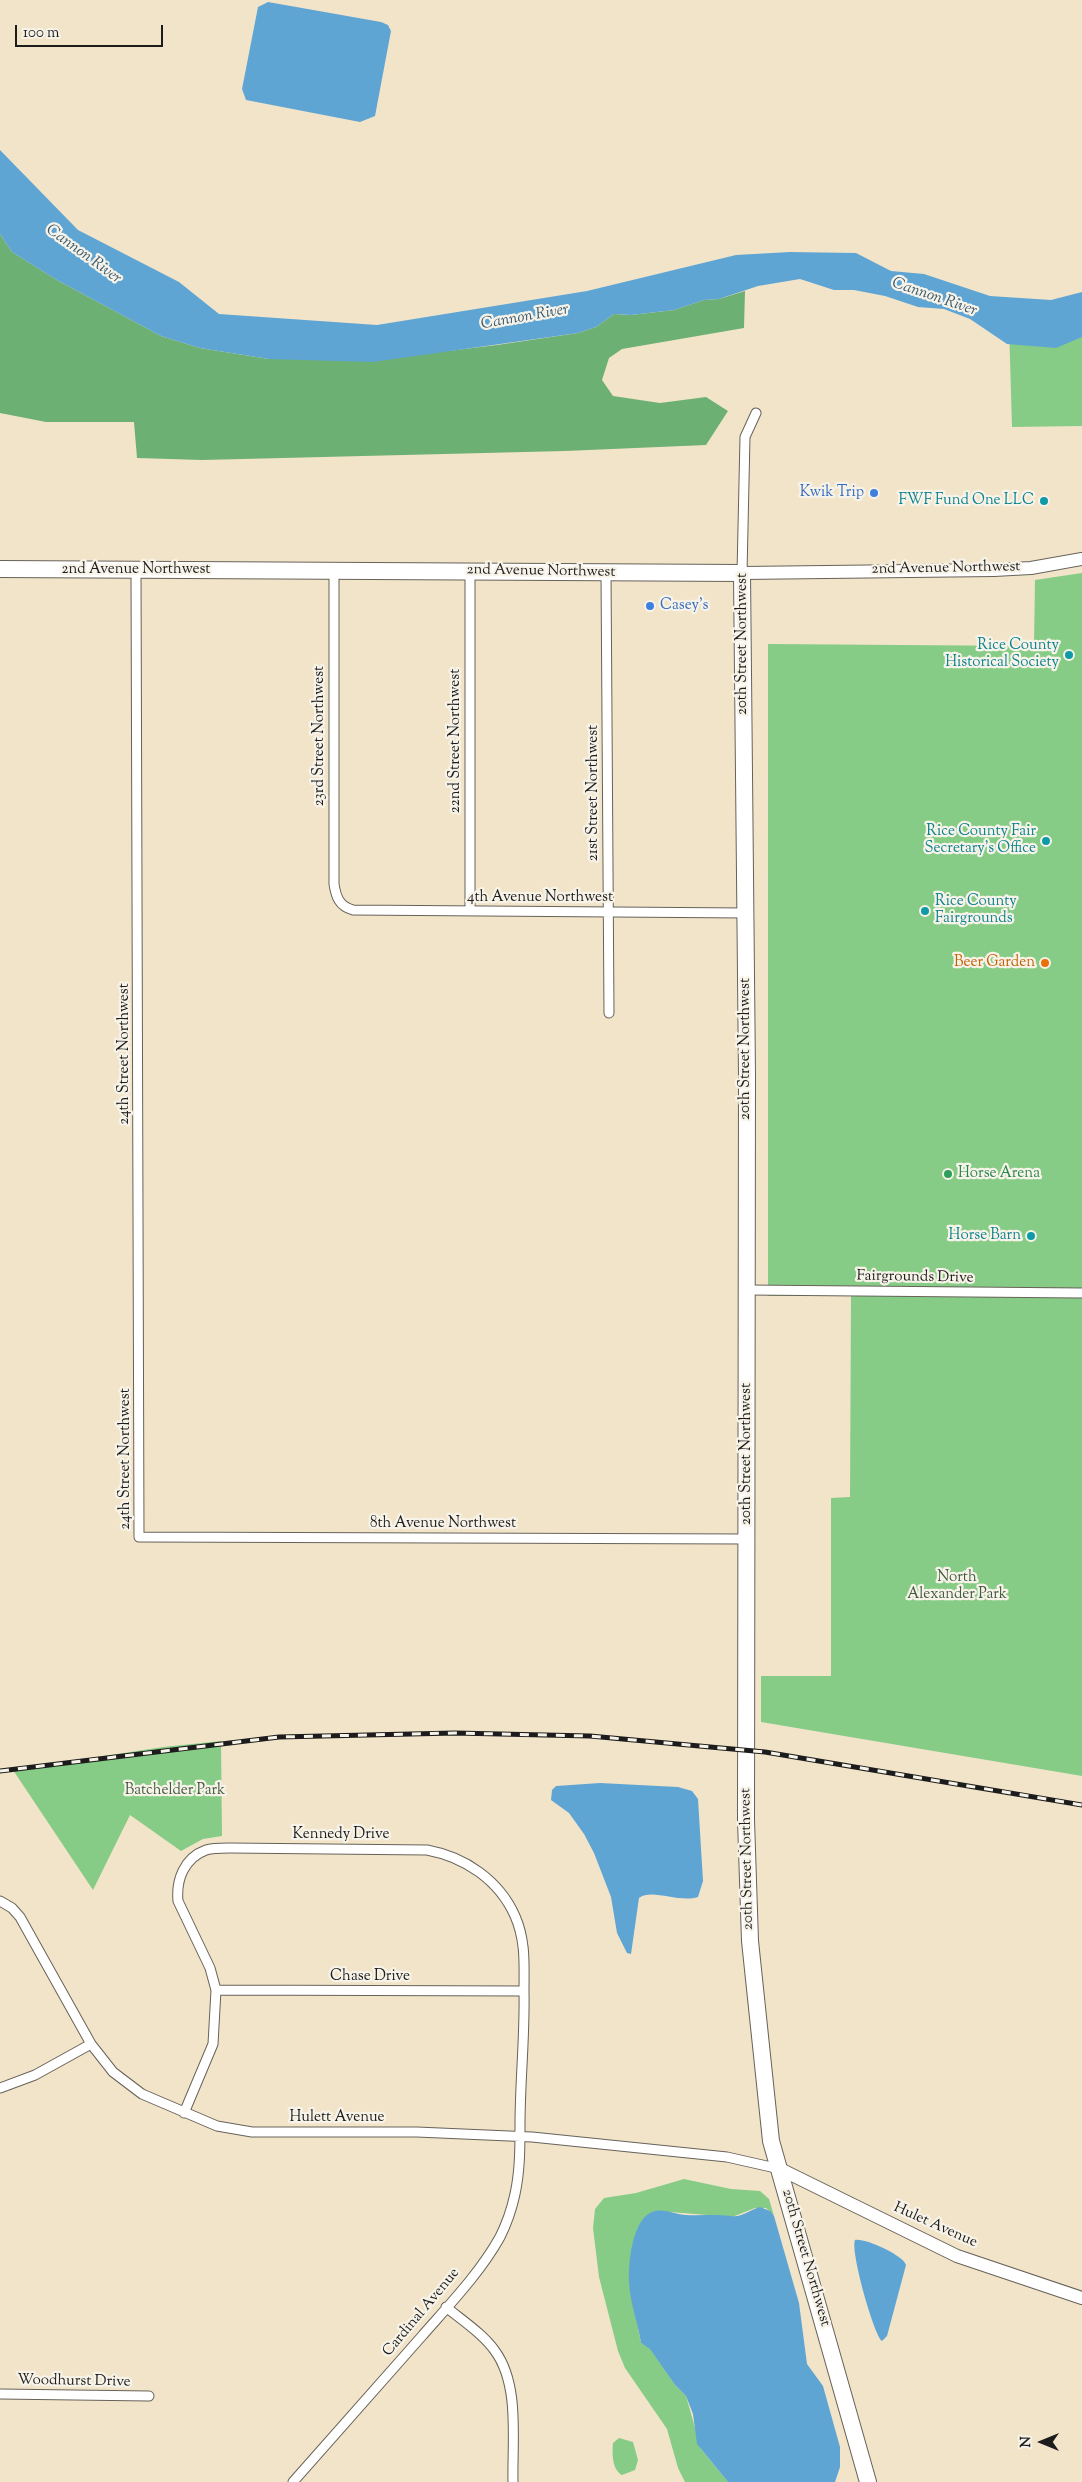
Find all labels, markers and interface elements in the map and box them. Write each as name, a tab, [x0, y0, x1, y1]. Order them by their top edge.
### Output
scale bar	[18, 15, 165, 47]
text: 100 m	[23, 23, 59, 44]
water label: Cannon River	[41, 221, 125, 289]
water label: Cannon River	[889, 274, 979, 322]
water label: Cannon River	[480, 301, 570, 335]
place label: Kwik Trip	[800, 484, 864, 502]
marker: Kwik Trip	[868, 487, 880, 499]
place label: FWF Fund One LLC	[899, 492, 1034, 510]
marker: FWF Fund One LLC	[1038, 495, 1050, 507]
street label: 2nd Avenue Northwest	[871, 559, 1021, 579]
street label: 2nd Avenue Northwest	[62, 561, 210, 579]
street label: 2nd Avenue Northwest	[466, 562, 616, 582]
street label: 20th Street Northwest	[734, 573, 752, 715]
place label: Casey's	[660, 597, 708, 615]
marker: Casey's	[644, 600, 656, 612]
place label: Rice County Historical Society	[945, 637, 1059, 672]
marker: Rice County Historical Society	[1063, 649, 1075, 661]
street label: 23rd Street Northwest	[311, 666, 329, 806]
street label: 22nd Street Northwest	[447, 669, 465, 813]
street label: 21st Street Northwest	[585, 725, 603, 861]
place label: Rice County Fair Secretary's Office	[925, 823, 1036, 858]
marker: Rice County Fair Secretary's Office	[1040, 835, 1052, 847]
street label: 4th Avenue Northwest	[467, 889, 613, 907]
place label: Rice County Fairgrounds	[935, 893, 1017, 928]
marker: Rice County Fairgrounds	[919, 905, 931, 917]
place label: Beer Garden	[954, 954, 1035, 972]
marker: Beer Garden	[1039, 957, 1051, 969]
street label: 20th Street Northwest	[737, 978, 755, 1120]
street label: 24th Street Northwest	[116, 983, 134, 1125]
place label: Horse Arena	[958, 1165, 1040, 1183]
marker: Horse Arena	[942, 1168, 954, 1180]
place label: Horse Barn	[949, 1227, 1021, 1245]
marker: Horse Barn	[1025, 1230, 1037, 1242]
street label: Fairgrounds Drive	[856, 1268, 974, 1288]
street label: 20th Street Northwest	[738, 1383, 756, 1525]
street label: 24th Street Northwest	[117, 1388, 135, 1530]
street label: 8th Avenue Northwest	[370, 1515, 516, 1533]
park label: North Alexander Park	[907, 1569, 1007, 1604]
park label: Batchelder Park	[125, 1782, 225, 1800]
street label: 20th Street Northwest	[738, 1788, 758, 1930]
street label: Kennedy Drive	[293, 1826, 389, 1844]
street label: Chase Drive	[330, 1968, 410, 1986]
street label: Hulett Avenue	[289, 2109, 385, 2127]
street label: 20th Street Northwest	[777, 2187, 833, 2329]
street label: Hulet Avenue	[890, 2199, 980, 2253]
street label: Cardinal Avenue	[380, 2265, 464, 2361]
street label: Woodhurst Drive	[17, 2372, 131, 2392]
north arrow	[1017, 2417, 1067, 2467]
text: N	[1017, 2436, 1037, 2448]

